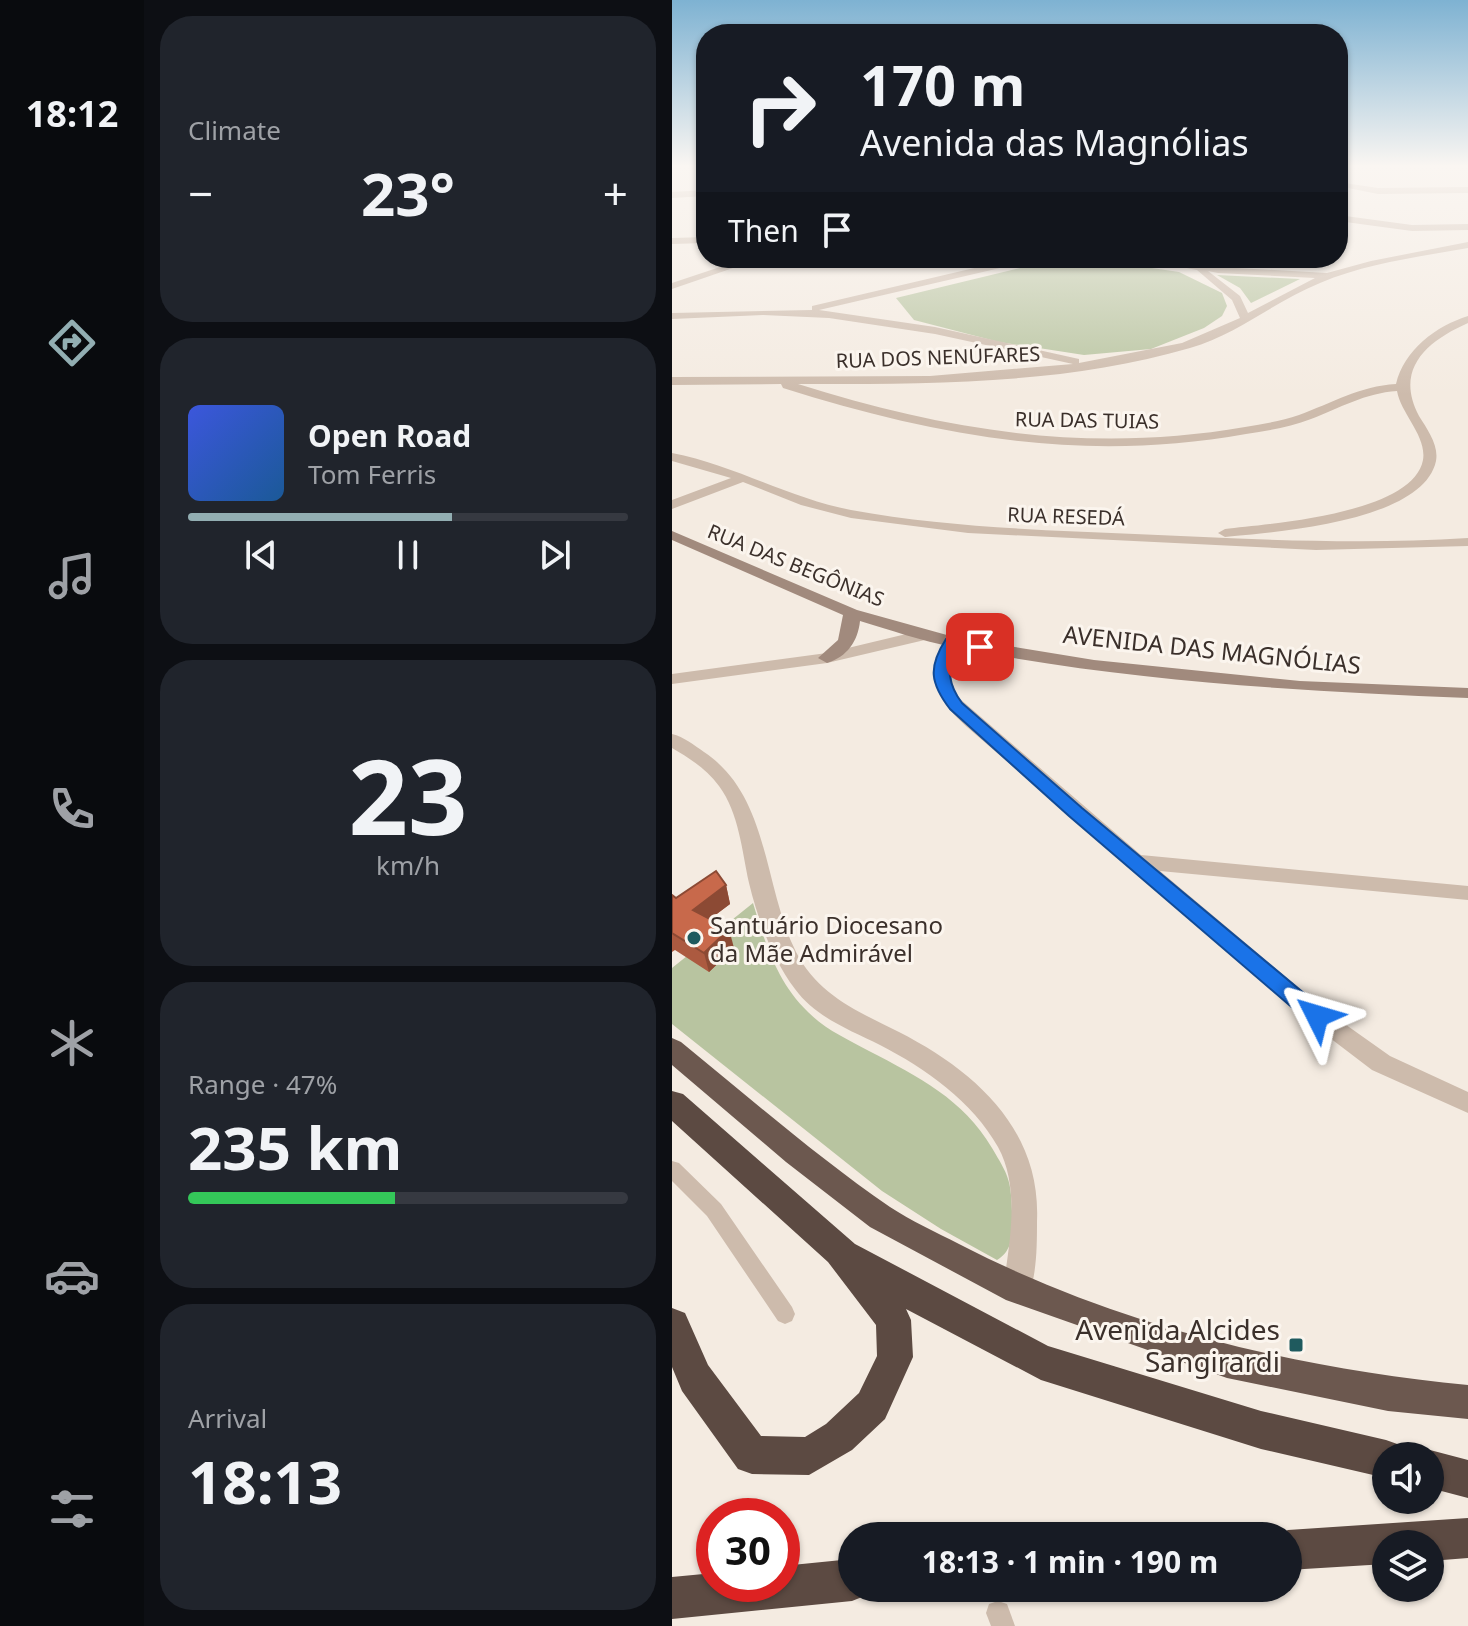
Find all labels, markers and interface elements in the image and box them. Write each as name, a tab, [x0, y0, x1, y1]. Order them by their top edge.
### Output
text: 170 m	[860, 46, 1025, 122]
icon: right	[728, 56, 832, 160]
text: 18:12	[26, 89, 118, 138]
text: Climate	[188, 112, 281, 148]
text: Avenida das Magnólias	[860, 118, 1249, 167]
text: 23°	[361, 152, 455, 234]
text: −	[188, 163, 213, 223]
text: +	[603, 163, 628, 223]
icon: arrive	[815, 208, 859, 252]
text: Then	[728, 210, 799, 251]
icon: directions	[44, 315, 100, 371]
street label: RUA DOS NENÚFARES	[835, 340, 1041, 374]
street label: RUA DAS TUIAS	[1015, 405, 1159, 435]
text: Open Road	[308, 415, 471, 456]
text: Tom Ferris	[308, 456, 436, 492]
street label: RUA RESEDÁ	[1007, 500, 1125, 532]
street label: RUA DAS BEGÔNIAS	[704, 517, 888, 613]
icon: previous	[239, 533, 283, 577]
icon: pause	[386, 533, 430, 577]
icon: next	[533, 533, 577, 577]
icon: music	[44, 548, 100, 604]
pin	[946, 613, 1014, 681]
street label: AVENIDA DAS MAGNÓLIAS	[1061, 617, 1363, 681]
icon: arrive	[958, 625, 1002, 669]
text: 23	[349, 724, 467, 865]
icon: phone	[44, 781, 100, 837]
text: km/h	[376, 847, 440, 883]
place label: Santuário Diocesano da Mãe Admirável	[710, 908, 943, 969]
marker: Santuário Diocesano da Mãe Admirável	[685, 929, 703, 947]
position arrow	[1275, 974, 1359, 1058]
icon: climate	[44, 1015, 100, 1071]
text: Range · 47%	[188, 1066, 337, 1102]
text: 235 km	[188, 1106, 402, 1188]
icon: car	[44, 1248, 100, 1304]
place label: Avenida Alcides Sangirardi	[1075, 1310, 1280, 1380]
marker: Avenida Alcides Sangirardi	[1287, 1336, 1305, 1354]
text: Arrival	[188, 1400, 267, 1436]
text: 18:13	[188, 1440, 342, 1522]
map controls	[1372, 1442, 1444, 1602]
button: sound	[1372, 1442, 1444, 1514]
icon: filters	[44, 1481, 100, 1537]
speed limit sign: 30	[696, 1498, 800, 1602]
button: layers	[1372, 1530, 1444, 1602]
text: 18:13 · 1 min · 190 m	[922, 1541, 1218, 1582]

